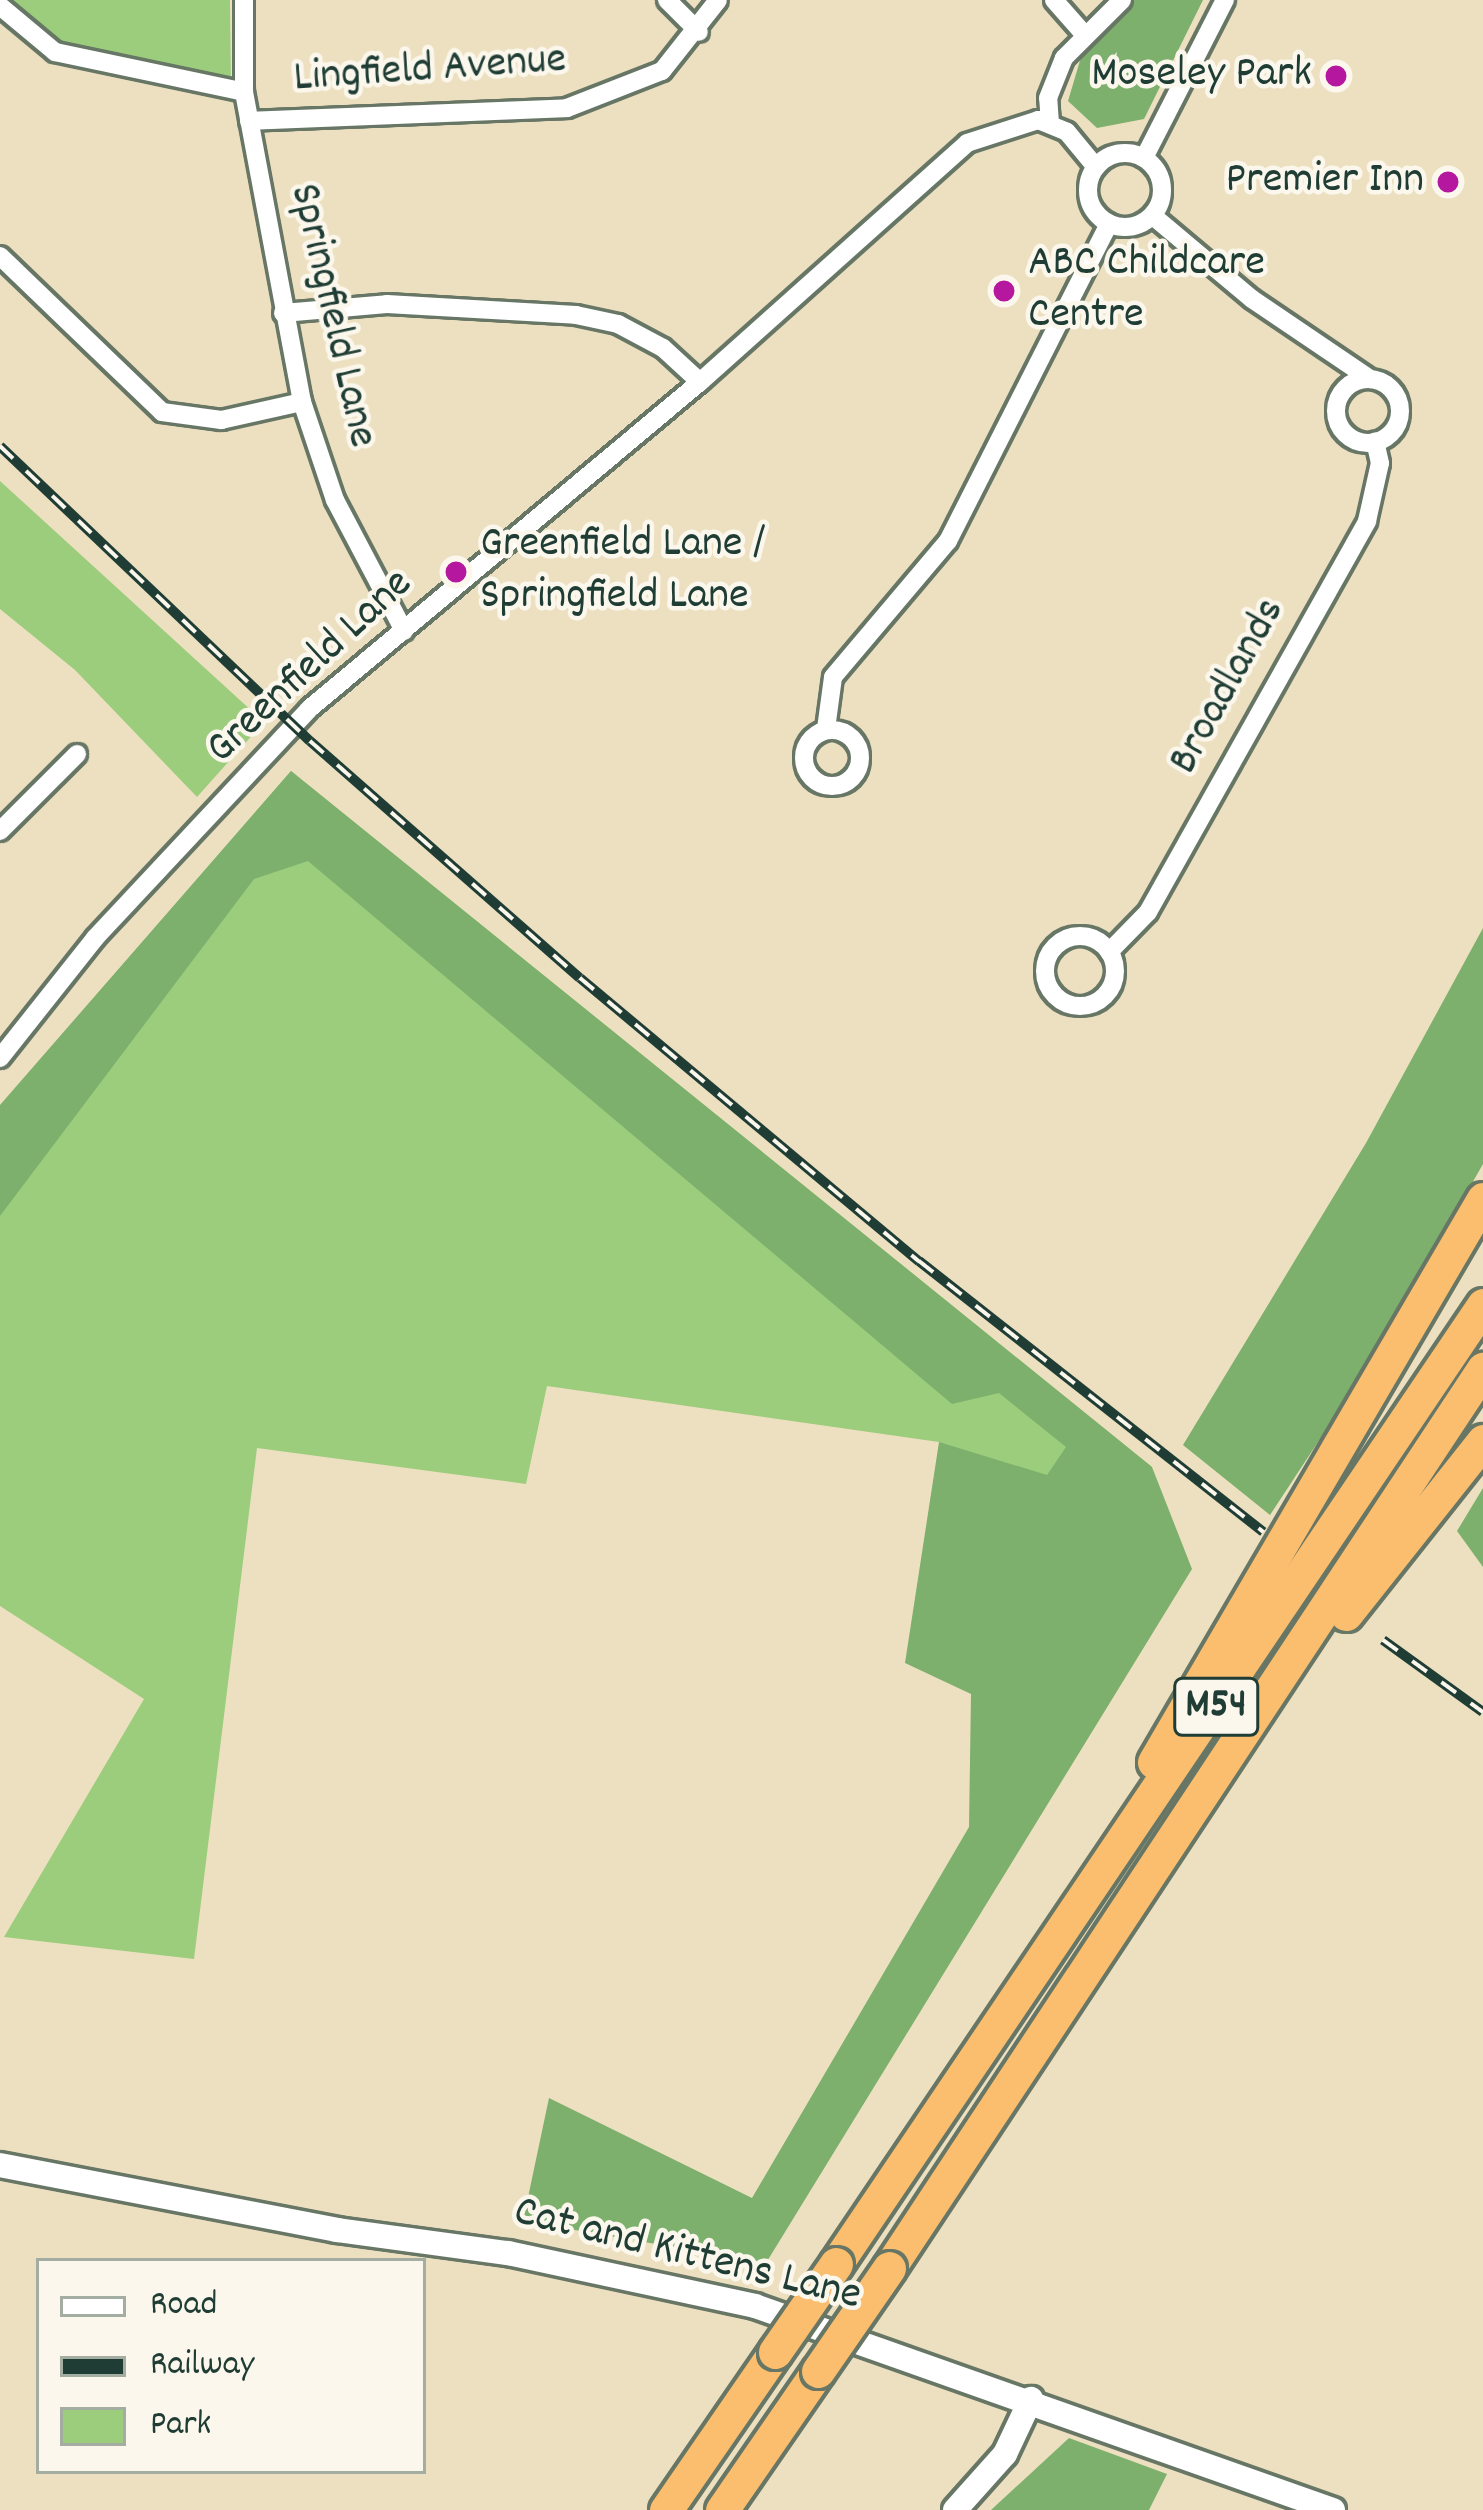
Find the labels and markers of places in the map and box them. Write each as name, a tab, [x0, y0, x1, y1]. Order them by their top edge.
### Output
place label: Moseley Park	[1091, 49, 1312, 103]
marker: Moseley Park	[1323, 63, 1349, 89]
place label: Premier Inn	[1226, 155, 1424, 209]
marker: Premier Inn	[1435, 169, 1461, 195]
place label: ABC Childcare Centre	[1028, 238, 1265, 344]
marker: ABC Childcare Centre	[991, 278, 1017, 304]
place label: Greenfield Lane / Springfield Lane	[480, 519, 766, 625]
marker: Greenfield Lane / Springfield Lane	[443, 559, 469, 585]

